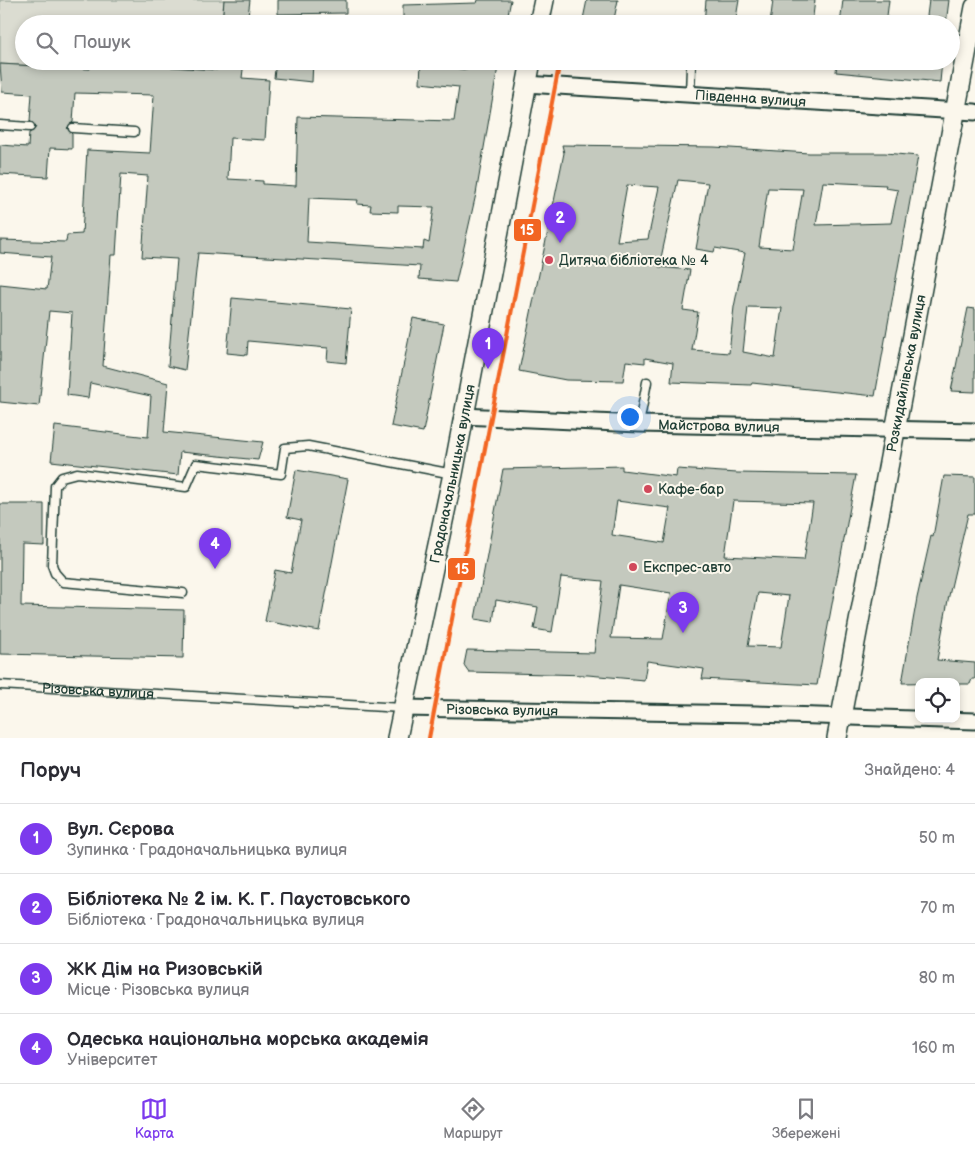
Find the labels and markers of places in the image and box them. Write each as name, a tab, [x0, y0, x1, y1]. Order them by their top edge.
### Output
pin: 2	[544, 202, 576, 243]
place label: Дитяча бібліотека № 4	[559, 252, 709, 269]
marker: Дитяча бібліотека № 4	[543, 254, 555, 266]
pin: 1	[472, 328, 504, 369]
place label: Кафе-бар	[658, 481, 724, 498]
marker: Кафе-бар	[642, 483, 654, 495]
pin: 4	[199, 528, 231, 569]
place label: Експрес-авто	[643, 559, 731, 576]
marker: Експрес-авто	[627, 561, 639, 573]
pin: 3	[667, 592, 699, 633]

